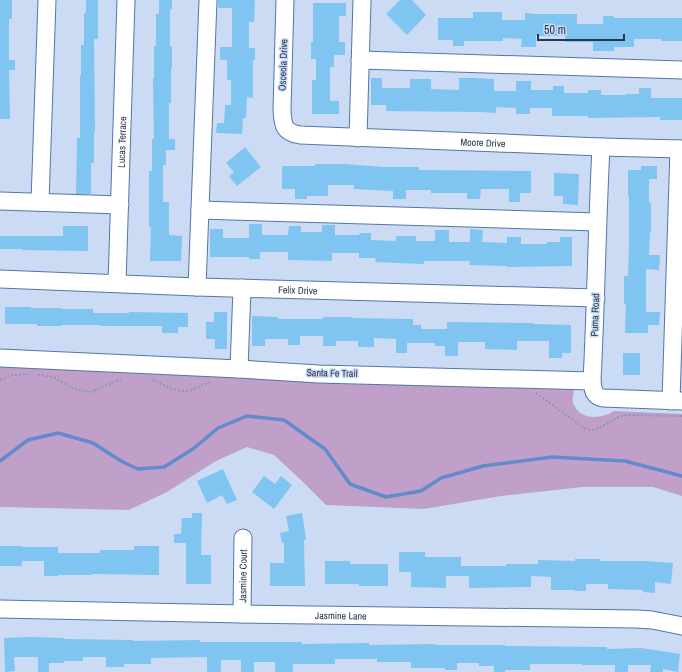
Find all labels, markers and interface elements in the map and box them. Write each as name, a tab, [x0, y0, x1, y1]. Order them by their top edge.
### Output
scale bar	[538, 16, 624, 42]
text: 50 m	[544, 22, 566, 38]
street label: Osceola Drive	[276, 38, 290, 91]
street label: Lucas Terrace	[114, 116, 129, 168]
street label: Moore Drive	[460, 135, 506, 150]
street label: Felix Drive	[278, 283, 318, 297]
street label: Puma Road	[588, 293, 602, 337]
street label: Santa Fe Trail	[306, 366, 358, 380]
street label: Jasmine Court	[236, 549, 249, 603]
street label: Jasmine Lane	[315, 608, 367, 622]

